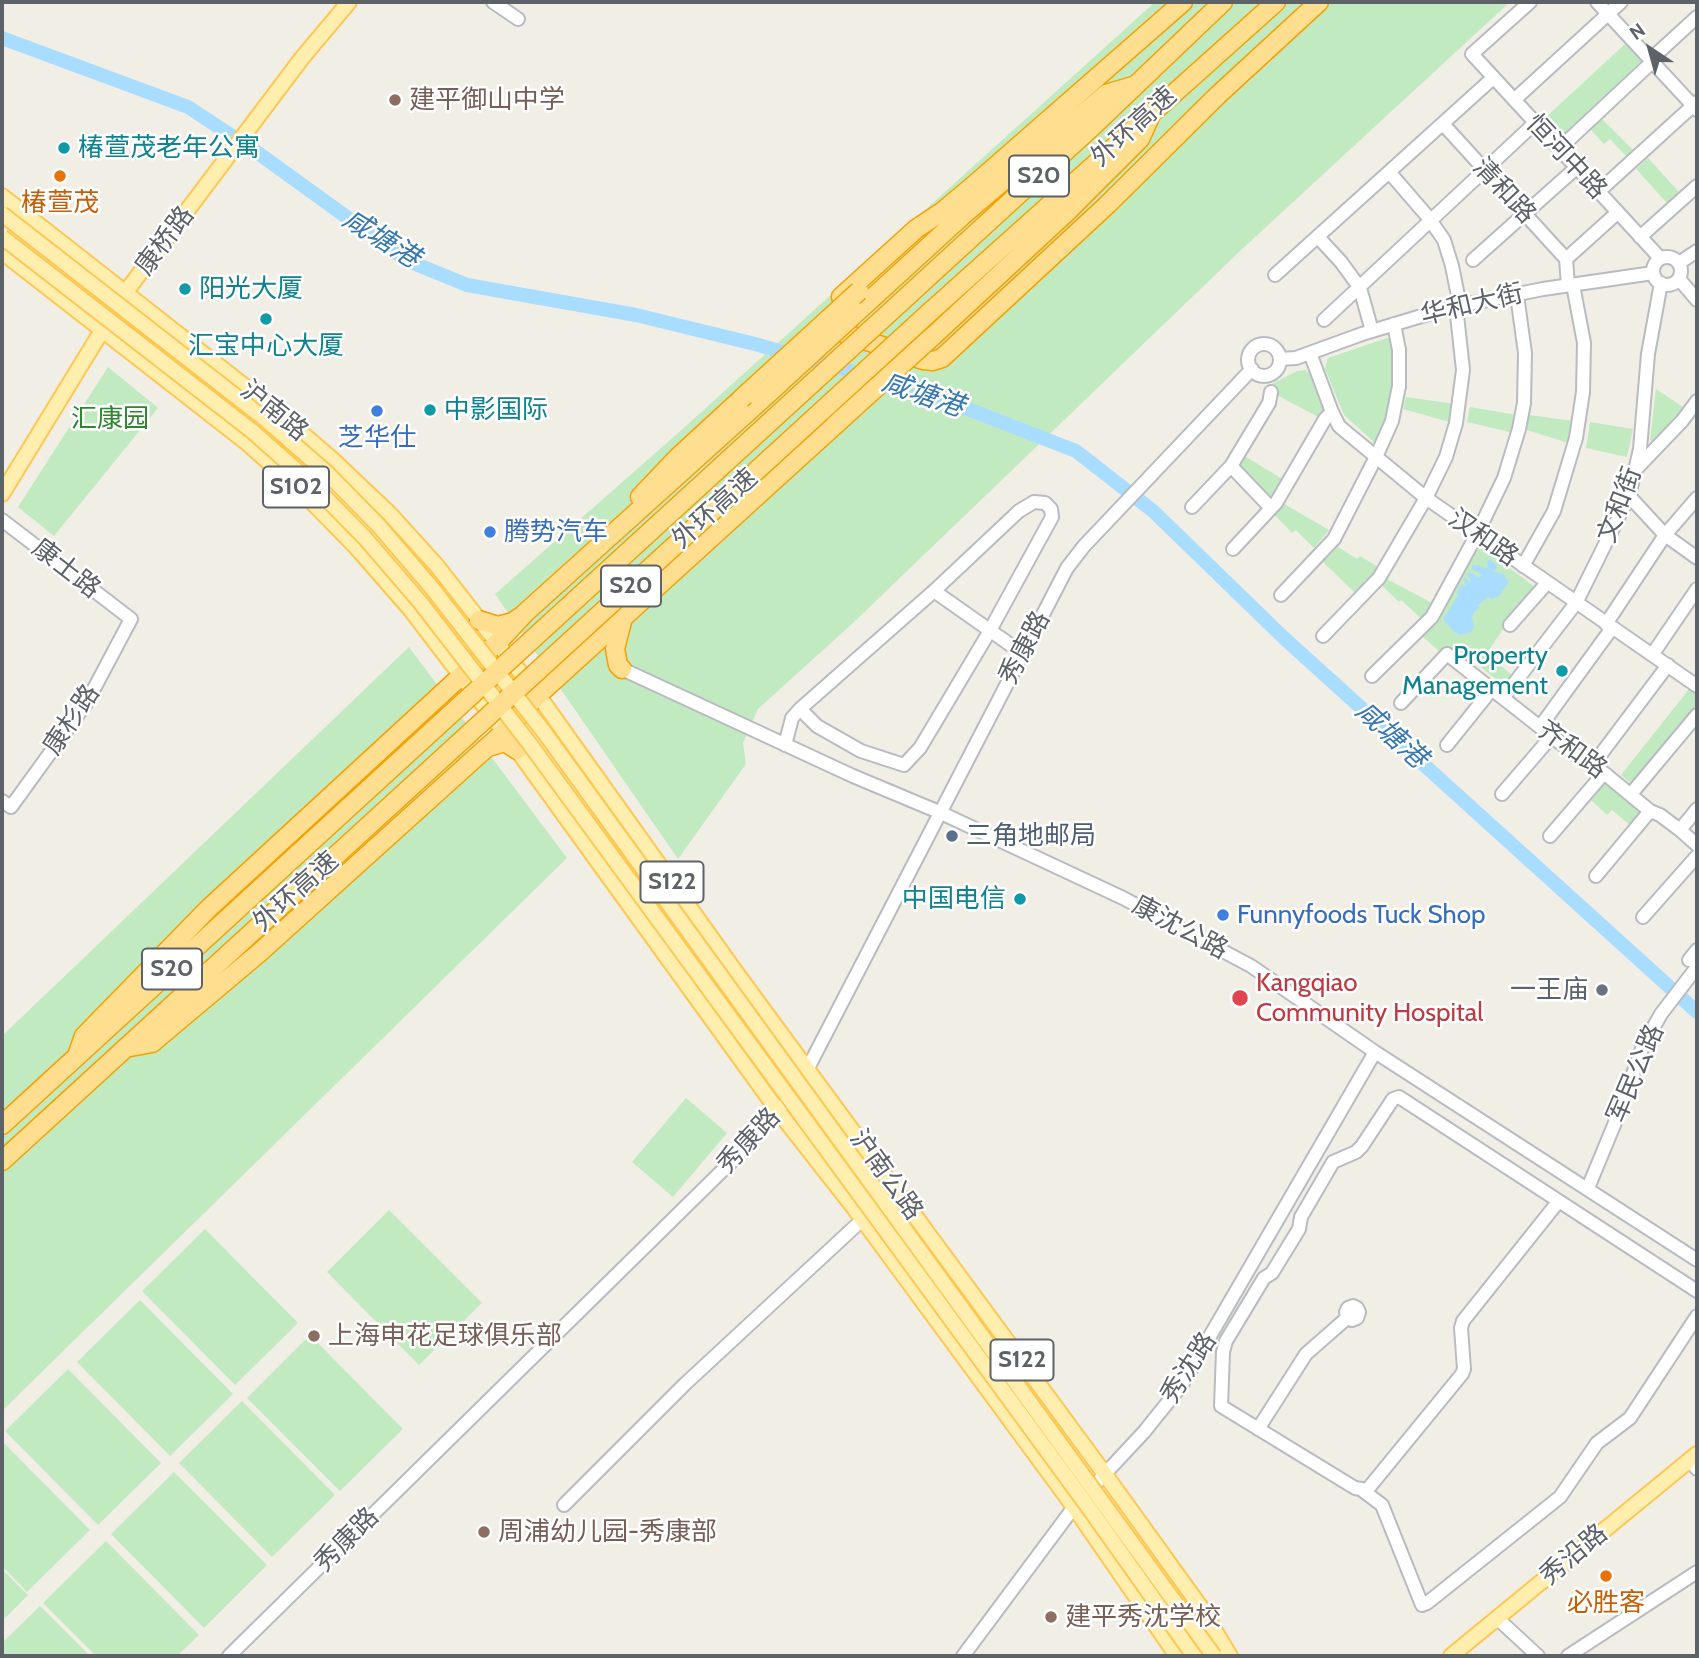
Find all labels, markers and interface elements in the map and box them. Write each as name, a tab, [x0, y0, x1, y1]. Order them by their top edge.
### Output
north arrow	[1615, 14, 1685, 84]
text: N	[1625, 18, 1650, 45]
street label: 外环高速	[1085, 81, 1183, 173]
place label: 建平御山中学	[409, 84, 565, 116]
marker: 建平御山中学	[387, 92, 403, 108]
street label: 恒河中路	[1519, 108, 1613, 206]
place label: 椿萱茂老年公寓	[78, 132, 260, 164]
marker: 椿萱茂老年公寓	[56, 140, 72, 156]
street label: 清和路	[1466, 152, 1542, 230]
road number: S20	[1009, 156, 1069, 196]
marker: 椿萱茂	[52, 168, 68, 184]
place label: 椿萱茂	[21, 187, 99, 219]
street label: 康桥路	[129, 200, 201, 282]
water label: 咸塘港	[336, 202, 426, 276]
place label: 阳光大厦	[199, 273, 303, 305]
street label: 华和大街	[1418, 278, 1526, 332]
marker: 阳光大厦	[177, 281, 193, 297]
marker: 汇宝中心大厦	[258, 311, 274, 327]
place label: 汇宝中心大厦	[188, 330, 344, 362]
water label: 咸塘港	[878, 365, 968, 425]
street label: 沪南路	[234, 374, 314, 448]
place label: 中影国际	[444, 394, 548, 426]
marker: 中影国际	[422, 402, 438, 418]
park label: 汇康园	[71, 403, 149, 435]
marker: 芝华仕	[369, 403, 385, 419]
place label: 芝华仕	[338, 422, 416, 454]
street label: 外环高速	[666, 463, 764, 555]
street label: 文和街	[1591, 463, 1649, 547]
road number: S102	[263, 466, 329, 508]
street label: 汉和路	[1442, 503, 1524, 573]
place label: 腾势汽车	[504, 516, 608, 548]
marker: 腾势汽车	[482, 524, 498, 540]
street label: 康士路	[26, 533, 106, 605]
road number: S20	[601, 566, 661, 606]
street label: 秀康路	[993, 606, 1057, 690]
place label: Property Management	[1402, 640, 1548, 702]
marker: Property Management	[1554, 663, 1570, 679]
street label: 康杉路	[37, 679, 107, 761]
water label: 咸塘港	[1349, 694, 1433, 776]
street label: 齐和路	[1531, 714, 1613, 786]
place label: 三角地邮局	[966, 820, 1096, 852]
marker: 三角地邮局	[944, 828, 960, 844]
street label: 外环高速	[247, 846, 345, 938]
road number: S122	[640, 862, 704, 902]
place label: 中国电信	[902, 883, 1006, 915]
street label: 康沈公路	[1127, 890, 1233, 966]
marker: 中国电信	[1012, 891, 1028, 907]
place label: Funnyfoods Tuck Shop	[1237, 899, 1485, 931]
marker: Funnyfoods Tuck Shop	[1215, 907, 1231, 923]
road number: S20	[142, 948, 202, 989]
place label: Kangqiao Community Hospital	[1256, 967, 1483, 1028]
place label: 一王庙	[1510, 974, 1588, 1006]
marker: 一王庙	[1594, 982, 1610, 998]
marker: Kangqiao Community Hospital	[1230, 988, 1250, 1008]
street label: 军民公路	[1601, 1020, 1671, 1128]
street label: 秀康路	[711, 1102, 787, 1180]
street label: 沪南公路	[843, 1124, 929, 1226]
place label: 上海申花足球俱乐部	[328, 1320, 562, 1352]
street label: 秀沈路	[1155, 1327, 1223, 1409]
marker: 上海申花足球俱乐部	[306, 1328, 322, 1344]
road number: S122	[990, 1340, 1054, 1380]
street label: 秀康路	[308, 1501, 386, 1579]
place label: 周浦幼儿园-秀康部	[498, 1516, 717, 1548]
street label: 秀沿路	[1534, 1518, 1614, 1592]
marker: 周浦幼儿园-秀康部	[476, 1524, 492, 1540]
marker: 必胜客	[1598, 1568, 1614, 1584]
place label: 必胜客	[1567, 1587, 1645, 1619]
place label: 建平秀沈学校	[1065, 1601, 1221, 1633]
marker: 建平秀沈学校	[1043, 1609, 1059, 1625]

